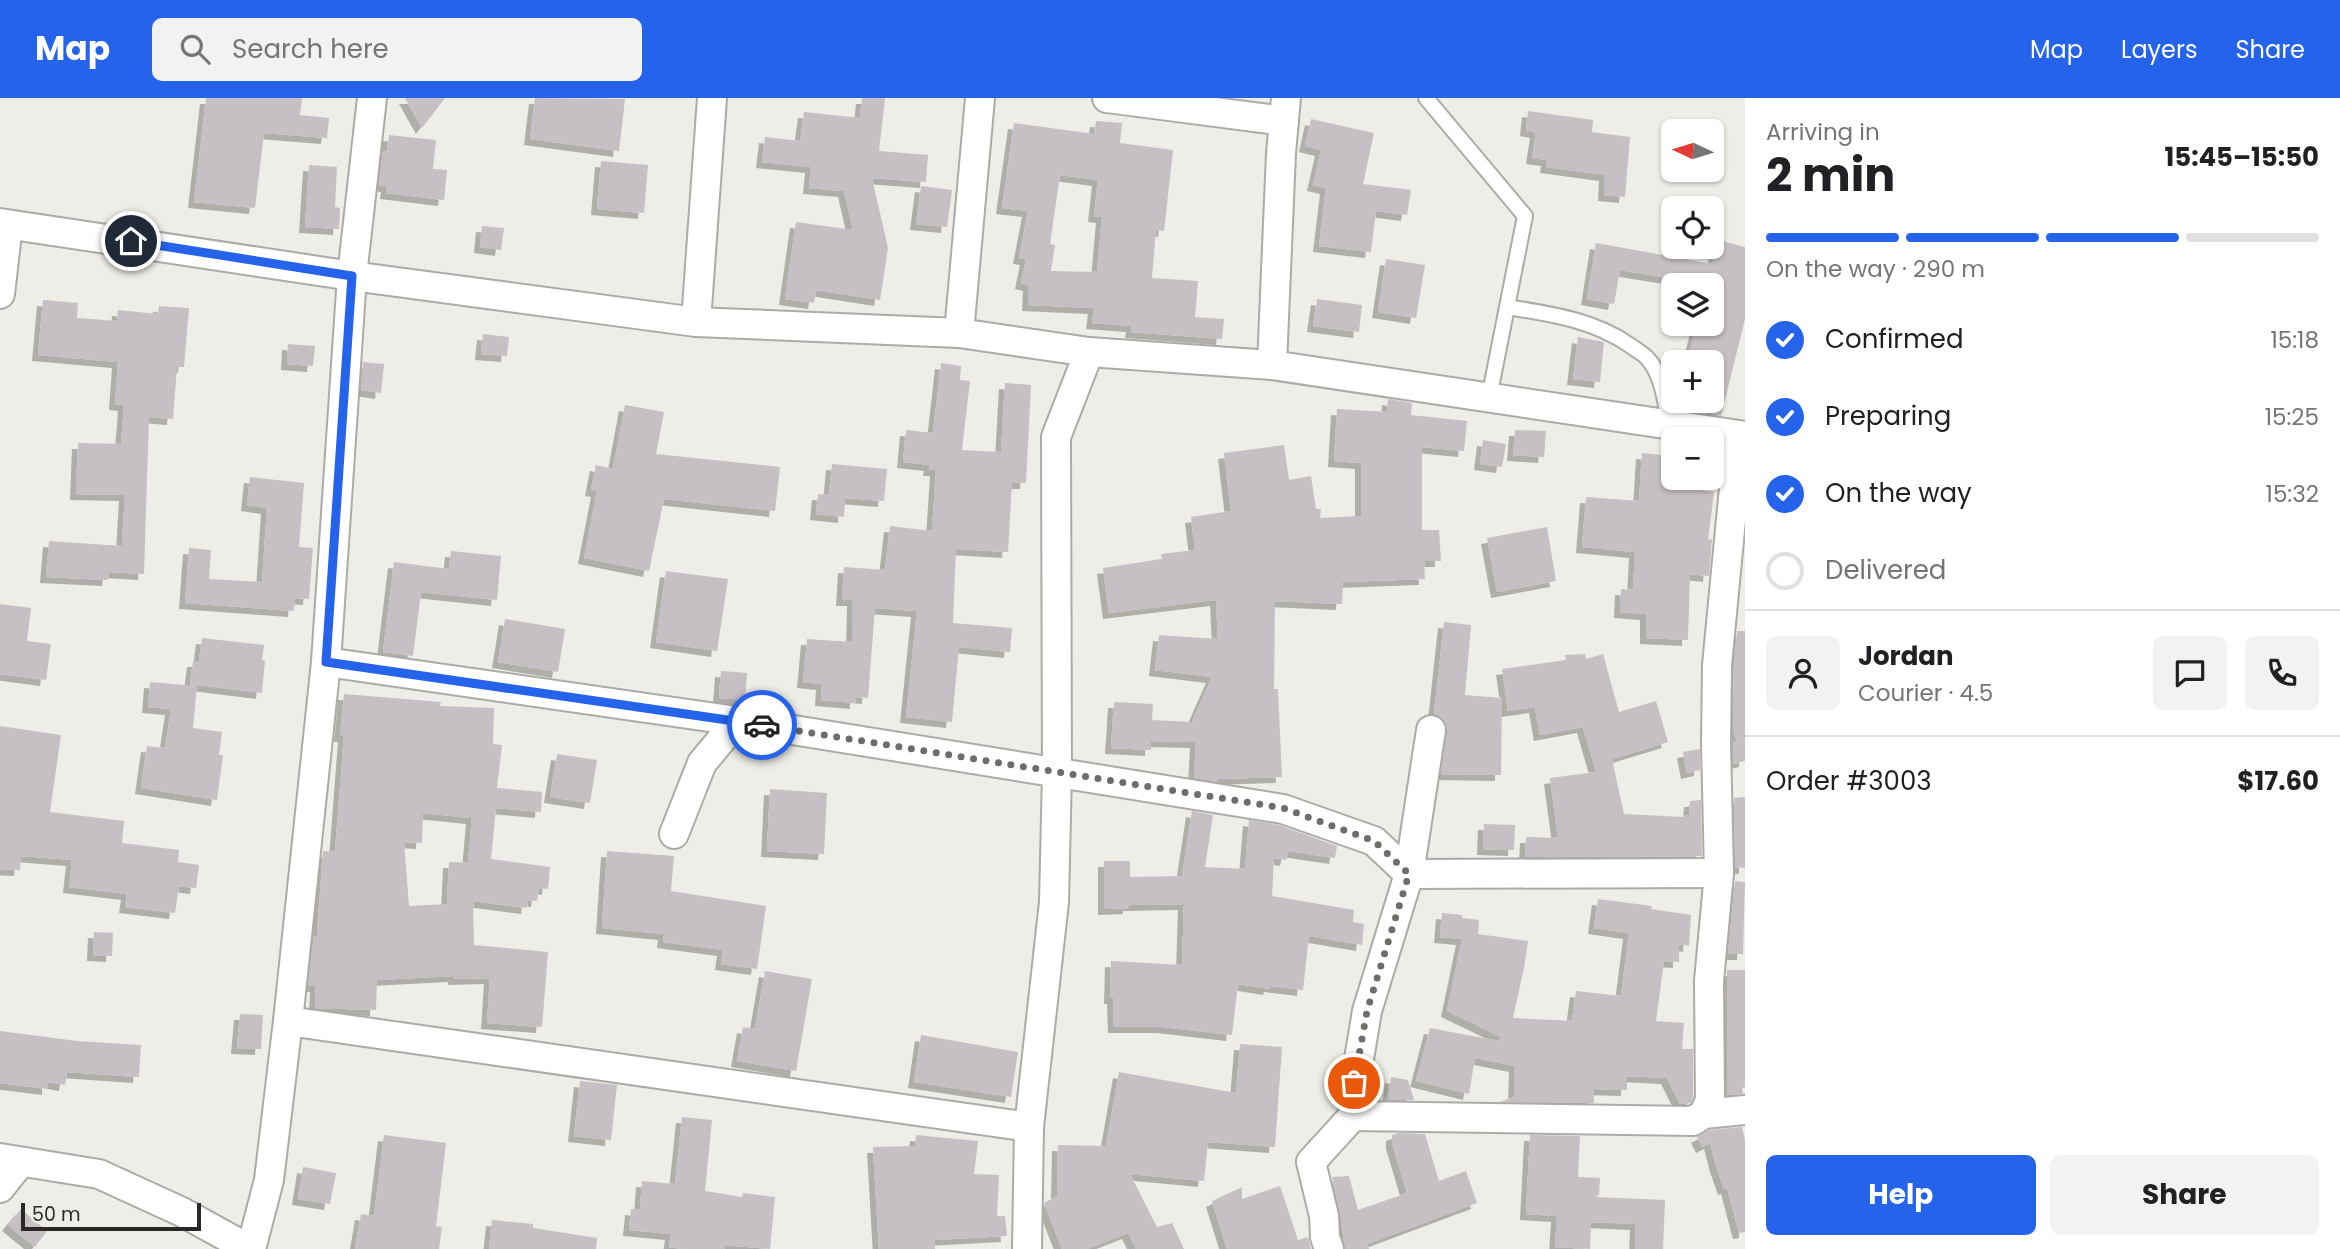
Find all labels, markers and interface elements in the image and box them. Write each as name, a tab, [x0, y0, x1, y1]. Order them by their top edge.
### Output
search box	[152, 18, 642, 81]
text: Map	[35, 25, 110, 72]
icon: search	[176, 30, 214, 68]
text: Search here	[232, 31, 389, 67]
text: Map	[2030, 33, 2083, 66]
text: Layers	[2121, 33, 2197, 66]
text: Share	[2235, 33, 2305, 66]
text: Arriving in	[1766, 116, 1880, 148]
north arrow	[1661, 119, 1724, 182]
map controls	[1661, 119, 1724, 490]
text: 15:45–15:50	[2164, 139, 2319, 175]
text: 2 min	[1766, 143, 1895, 207]
button: locate	[1661, 196, 1724, 259]
pin	[101, 211, 161, 271]
icon: home	[112, 222, 150, 260]
text: On the way · 290 m	[1766, 253, 1985, 285]
button: layers	[1661, 273, 1724, 336]
icon: check	[1766, 321, 1804, 359]
text: Confirmed	[1825, 321, 1963, 357]
text: 15:18	[2270, 324, 2319, 356]
button: +	[1661, 350, 1724, 413]
icon: check	[1766, 398, 1804, 436]
text: Preparing	[1825, 398, 1951, 434]
text: 15:25	[2265, 401, 2319, 433]
button: −	[1661, 427, 1724, 490]
icon: check	[1766, 475, 1804, 513]
text: On the way	[1825, 475, 1972, 511]
text: 15:32	[2266, 478, 2319, 510]
text: Delivered	[1825, 552, 1946, 588]
button: person	[1766, 636, 1840, 710]
button: chat	[2153, 636, 2227, 710]
button: phone	[2245, 636, 2319, 710]
text: Jordan	[1858, 638, 1954, 674]
text: Courier · 4.5	[1858, 677, 1993, 709]
courier	[727, 690, 797, 760]
icon: car	[743, 706, 781, 744]
text: Order #3003	[1766, 763, 1932, 799]
text: $17.60	[2237, 763, 2319, 799]
pin	[1324, 1053, 1384, 1113]
icon: bag	[1335, 1064, 1373, 1102]
button: Help	[1766, 1155, 2036, 1235]
button: Share	[2050, 1155, 2319, 1235]
scale bar	[21, 1200, 201, 1232]
text: 50 m	[32, 1201, 81, 1228]

